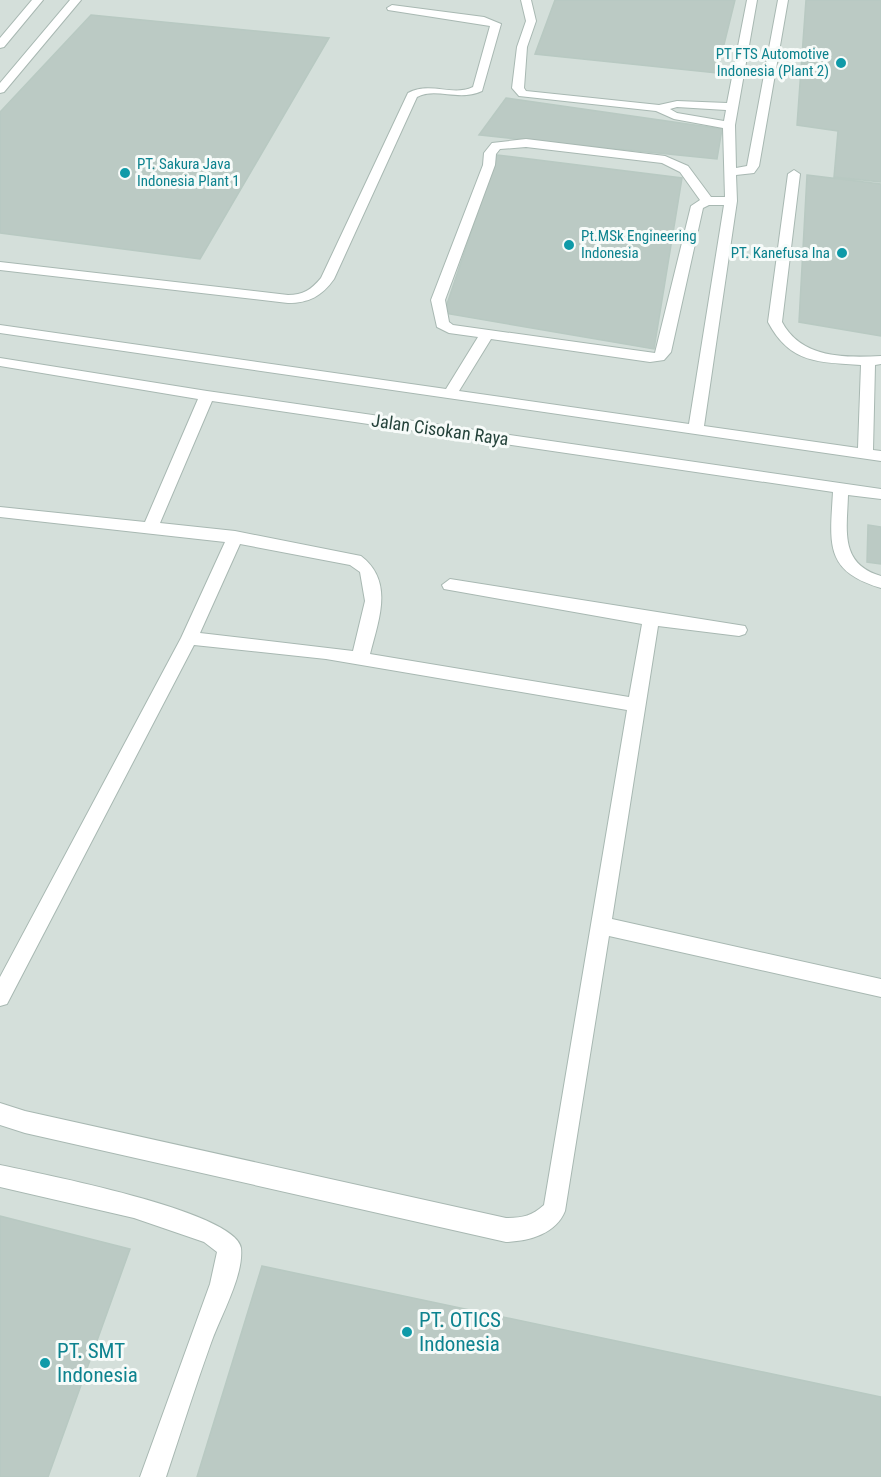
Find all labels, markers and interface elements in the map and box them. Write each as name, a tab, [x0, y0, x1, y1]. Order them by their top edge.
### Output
place label: PT FTS Automotive Indonesia (Plant 2)	[716, 45, 829, 80]
marker: PT FTS Automotive Indonesia (Plant 2)	[834, 56, 848, 70]
place label: PT. Sakura Java Indonesia Plant 1	[137, 155, 240, 190]
marker: PT. Sakura Java Indonesia Plant 1	[118, 166, 132, 180]
place label: Pt.MSk Engineering Indonesia	[581, 227, 697, 262]
marker: Pt.MSk Engineering Indonesia	[562, 238, 576, 252]
place label: PT. Kanefusa Ina	[731, 244, 830, 262]
marker: PT. Kanefusa Ina	[835, 246, 849, 260]
street label: Jalan Cisokan Raya	[370, 409, 510, 450]
place label: PT. OTICS Indonesia	[419, 1308, 501, 1356]
marker: PT. OTICS Indonesia	[400, 1325, 414, 1339]
place label: PT. SMT Indonesia	[57, 1339, 138, 1387]
marker: PT. SMT Indonesia	[38, 1356, 52, 1370]

